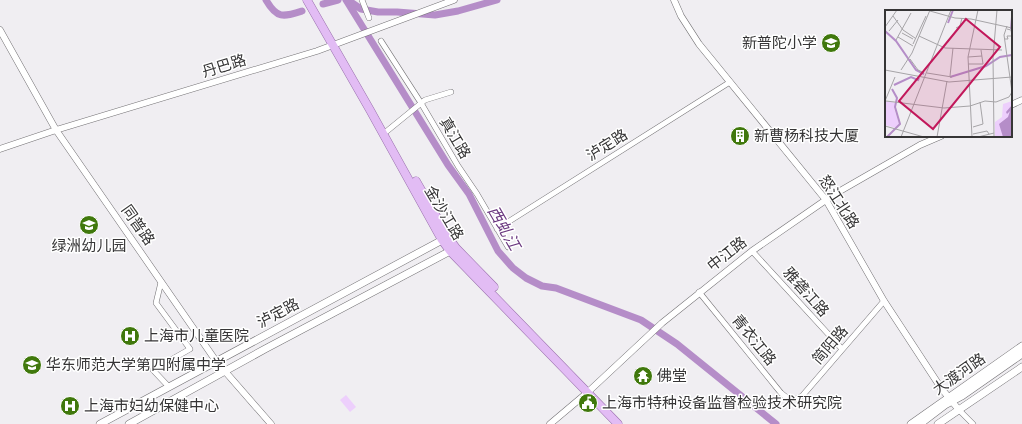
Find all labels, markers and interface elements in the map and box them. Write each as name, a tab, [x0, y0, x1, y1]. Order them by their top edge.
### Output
inset map	[885, 10, 1012, 137]
school or university icon: 新普陀小学	[820, 32, 842, 54]
place label: 新普陀小学	[742, 34, 817, 52]
street label: 丹巴路	[200, 51, 248, 81]
street label: 真江路	[436, 114, 474, 162]
street label: 泸定路	[583, 125, 631, 165]
building icon: 新曹杨科技大厦	[729, 125, 751, 147]
place label: 新曹杨科技大厦	[754, 127, 859, 145]
street label: 怒江北路	[815, 172, 863, 232]
street label: 金沙江路	[421, 183, 467, 243]
street label: 同普路	[118, 201, 158, 249]
water label: 西虬江	[484, 202, 525, 255]
school or university icon: 绿洲幼儿园	[78, 214, 100, 236]
street label: 中江路	[704, 233, 750, 275]
place label: 绿洲幼儿园	[51, 237, 127, 255]
street label: 雅砻江路	[779, 264, 833, 320]
street label: 泸定路	[254, 294, 302, 332]
street label: 青衣江路	[728, 311, 780, 369]
street label: 简阳路	[808, 322, 852, 368]
hospital icon: 上海市儿童医院	[119, 325, 141, 347]
place label: 上海市儿童医院	[144, 327, 249, 345]
street label: 大渡河路	[929, 349, 989, 399]
school or university icon: 华东师范大学第四附属中学	[21, 354, 43, 376]
place label: 华东师范大学第四附属中学	[46, 356, 226, 374]
temple icon: 佛堂	[632, 365, 654, 387]
place label: 佛堂	[657, 367, 687, 385]
public building icon: 上海市特种设备监督检验技术研究院	[577, 392, 599, 414]
place label: 上海市特种设备监督检验技术研究院	[602, 394, 842, 412]
hospital icon: 上海市妇幼保健中心	[59, 395, 81, 417]
place label: 上海市妇幼保健中心	[84, 397, 219, 415]

